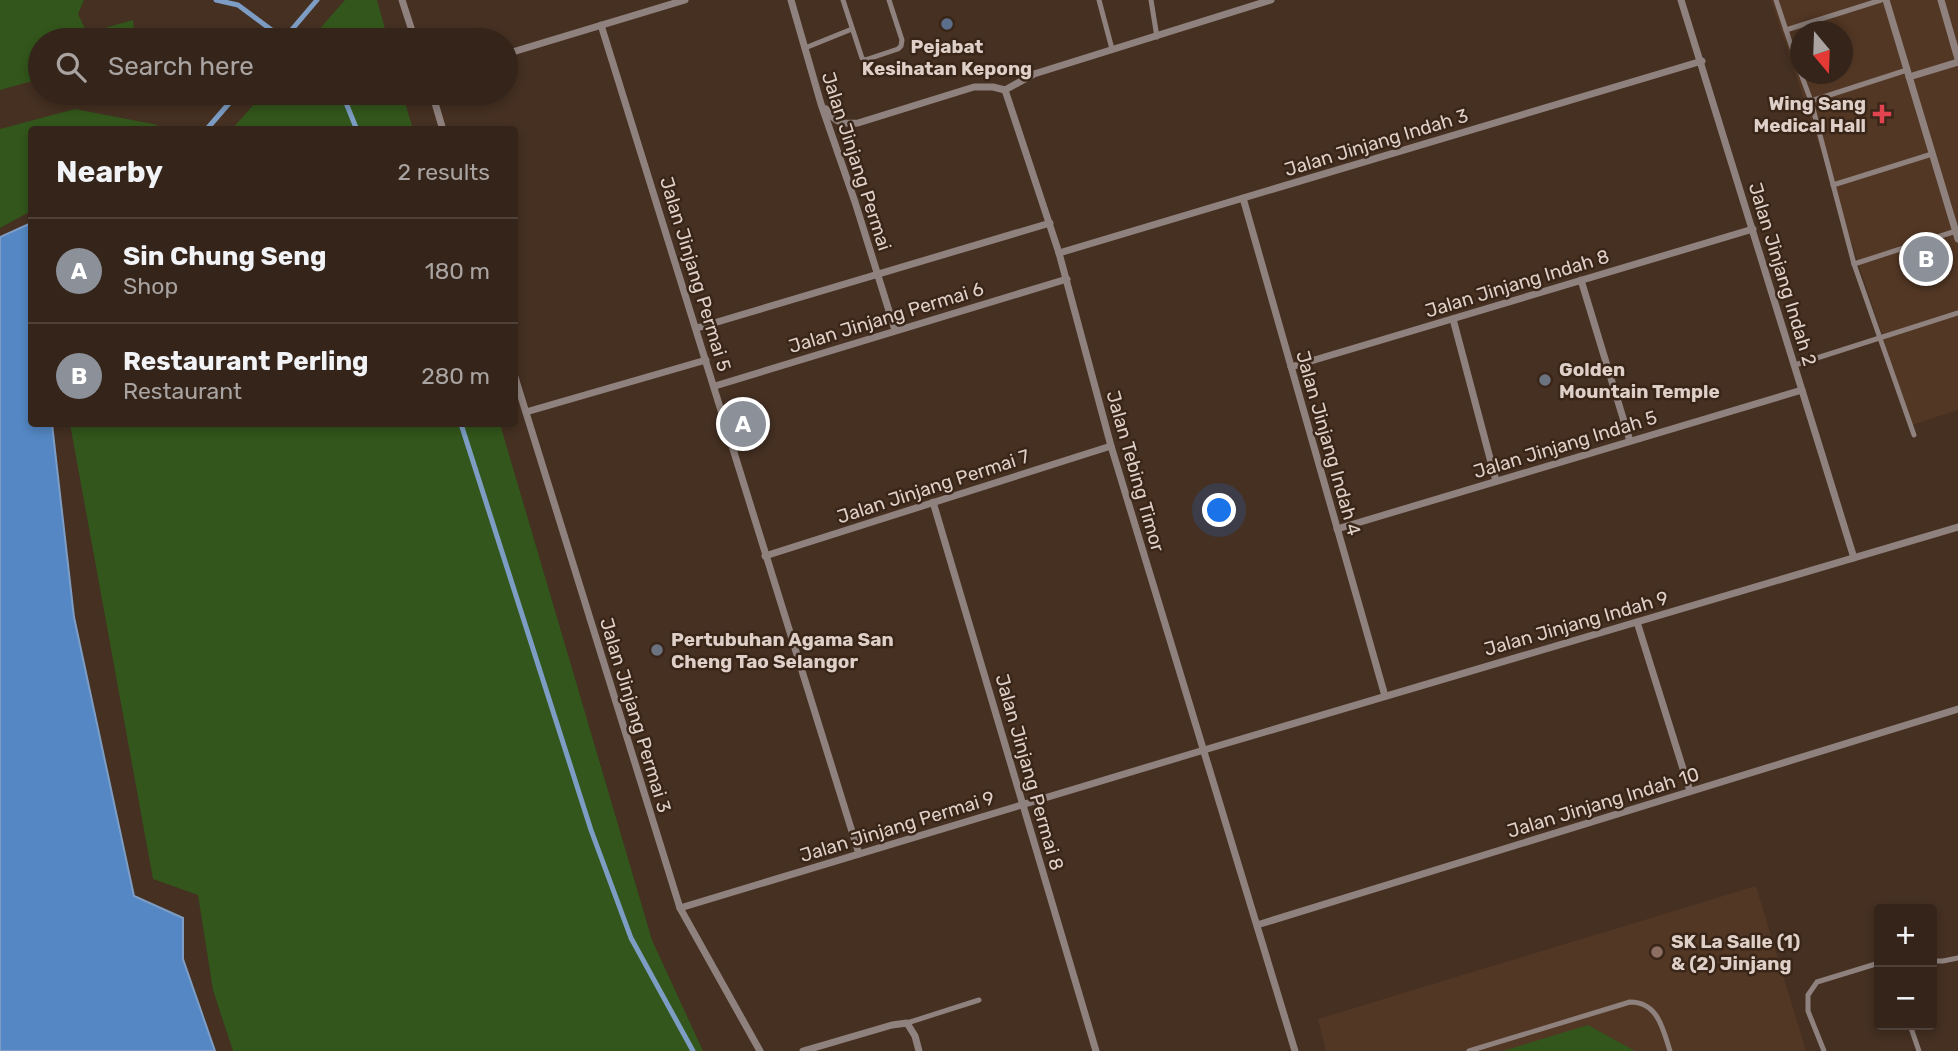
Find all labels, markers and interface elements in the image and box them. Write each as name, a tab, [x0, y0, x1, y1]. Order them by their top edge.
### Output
marker: Pejabat Kesihatan Kepong	[939, 16, 955, 32]
north arrow	[1790, 21, 1853, 84]
search box	[28, 28, 518, 105]
place label: Pejabat Kesihatan Kepong	[862, 35, 1032, 80]
icon: search	[52, 48, 90, 86]
text: Search here	[108, 51, 254, 82]
street label: Jalan Jinjang Permai	[817, 69, 896, 253]
place label: Wing Sang Medical Hall	[1753, 92, 1866, 137]
street label: Jalan Jinjang Indah 3	[1282, 104, 1471, 181]
marker: Wing Sang Medical Hall	[1872, 104, 1892, 124]
text: Nearby	[56, 154, 163, 190]
text: 2 results	[398, 158, 490, 186]
street label: Jalan Jinjang Permai 5	[655, 174, 736, 374]
street label: Jalan Jinjang Indah 2	[1744, 180, 1821, 369]
pin: B	[1903, 233, 1949, 285]
text: Sin Chung Seng	[123, 241, 326, 272]
street label: Jalan Jinjang Indah 8	[1422, 244, 1612, 322]
text: A	[71, 257, 87, 285]
text: 180 m	[425, 257, 490, 285]
text: Shop	[123, 272, 178, 300]
street label: Jalan Jinjang Permai 6	[786, 277, 986, 358]
text: Restaurant Perling	[123, 346, 369, 377]
street label: Jalan Jinjang Indah 4	[1291, 348, 1366, 538]
place label: Golden Mountain Temple	[1559, 358, 1720, 403]
text: B	[71, 362, 87, 390]
text: 280 m	[421, 362, 490, 390]
marker: Golden Mountain Temple	[1537, 372, 1553, 388]
text: Restaurant	[123, 377, 242, 405]
street label: Jalan Tebing Timor	[1102, 388, 1170, 555]
pin: A	[720, 398, 766, 450]
street label: Jalan Jinjang Indah 5	[1471, 406, 1660, 483]
street label: Jalan Jinjang Permai 7	[834, 444, 1033, 528]
your location	[1202, 493, 1236, 527]
street label: Jalan Jinjang Indah 9	[1481, 586, 1671, 661]
street label: Jalan Jinjang Permai 3	[595, 615, 676, 815]
place label: Pertubuhan Agama San Cheng Tao Selangor	[671, 628, 894, 673]
marker: Pertubuhan Agama San Cheng Tao Selangor	[649, 642, 665, 658]
street label: Jalan Jinjang Permai 8	[990, 671, 1069, 873]
street label: Jalan Jinjang Indah 10	[1504, 762, 1702, 843]
street label: Jalan Jinjang Permai 9	[797, 786, 997, 867]
map controls	[1874, 904, 1937, 1030]
button: +	[1874, 904, 1937, 967]
place label: SK La Salle (1) & (2) Jinjang	[1671, 930, 1800, 975]
marker: SK La Salle (1) & (2) Jinjang	[1649, 944, 1665, 960]
button: −	[1874, 967, 1937, 1030]

